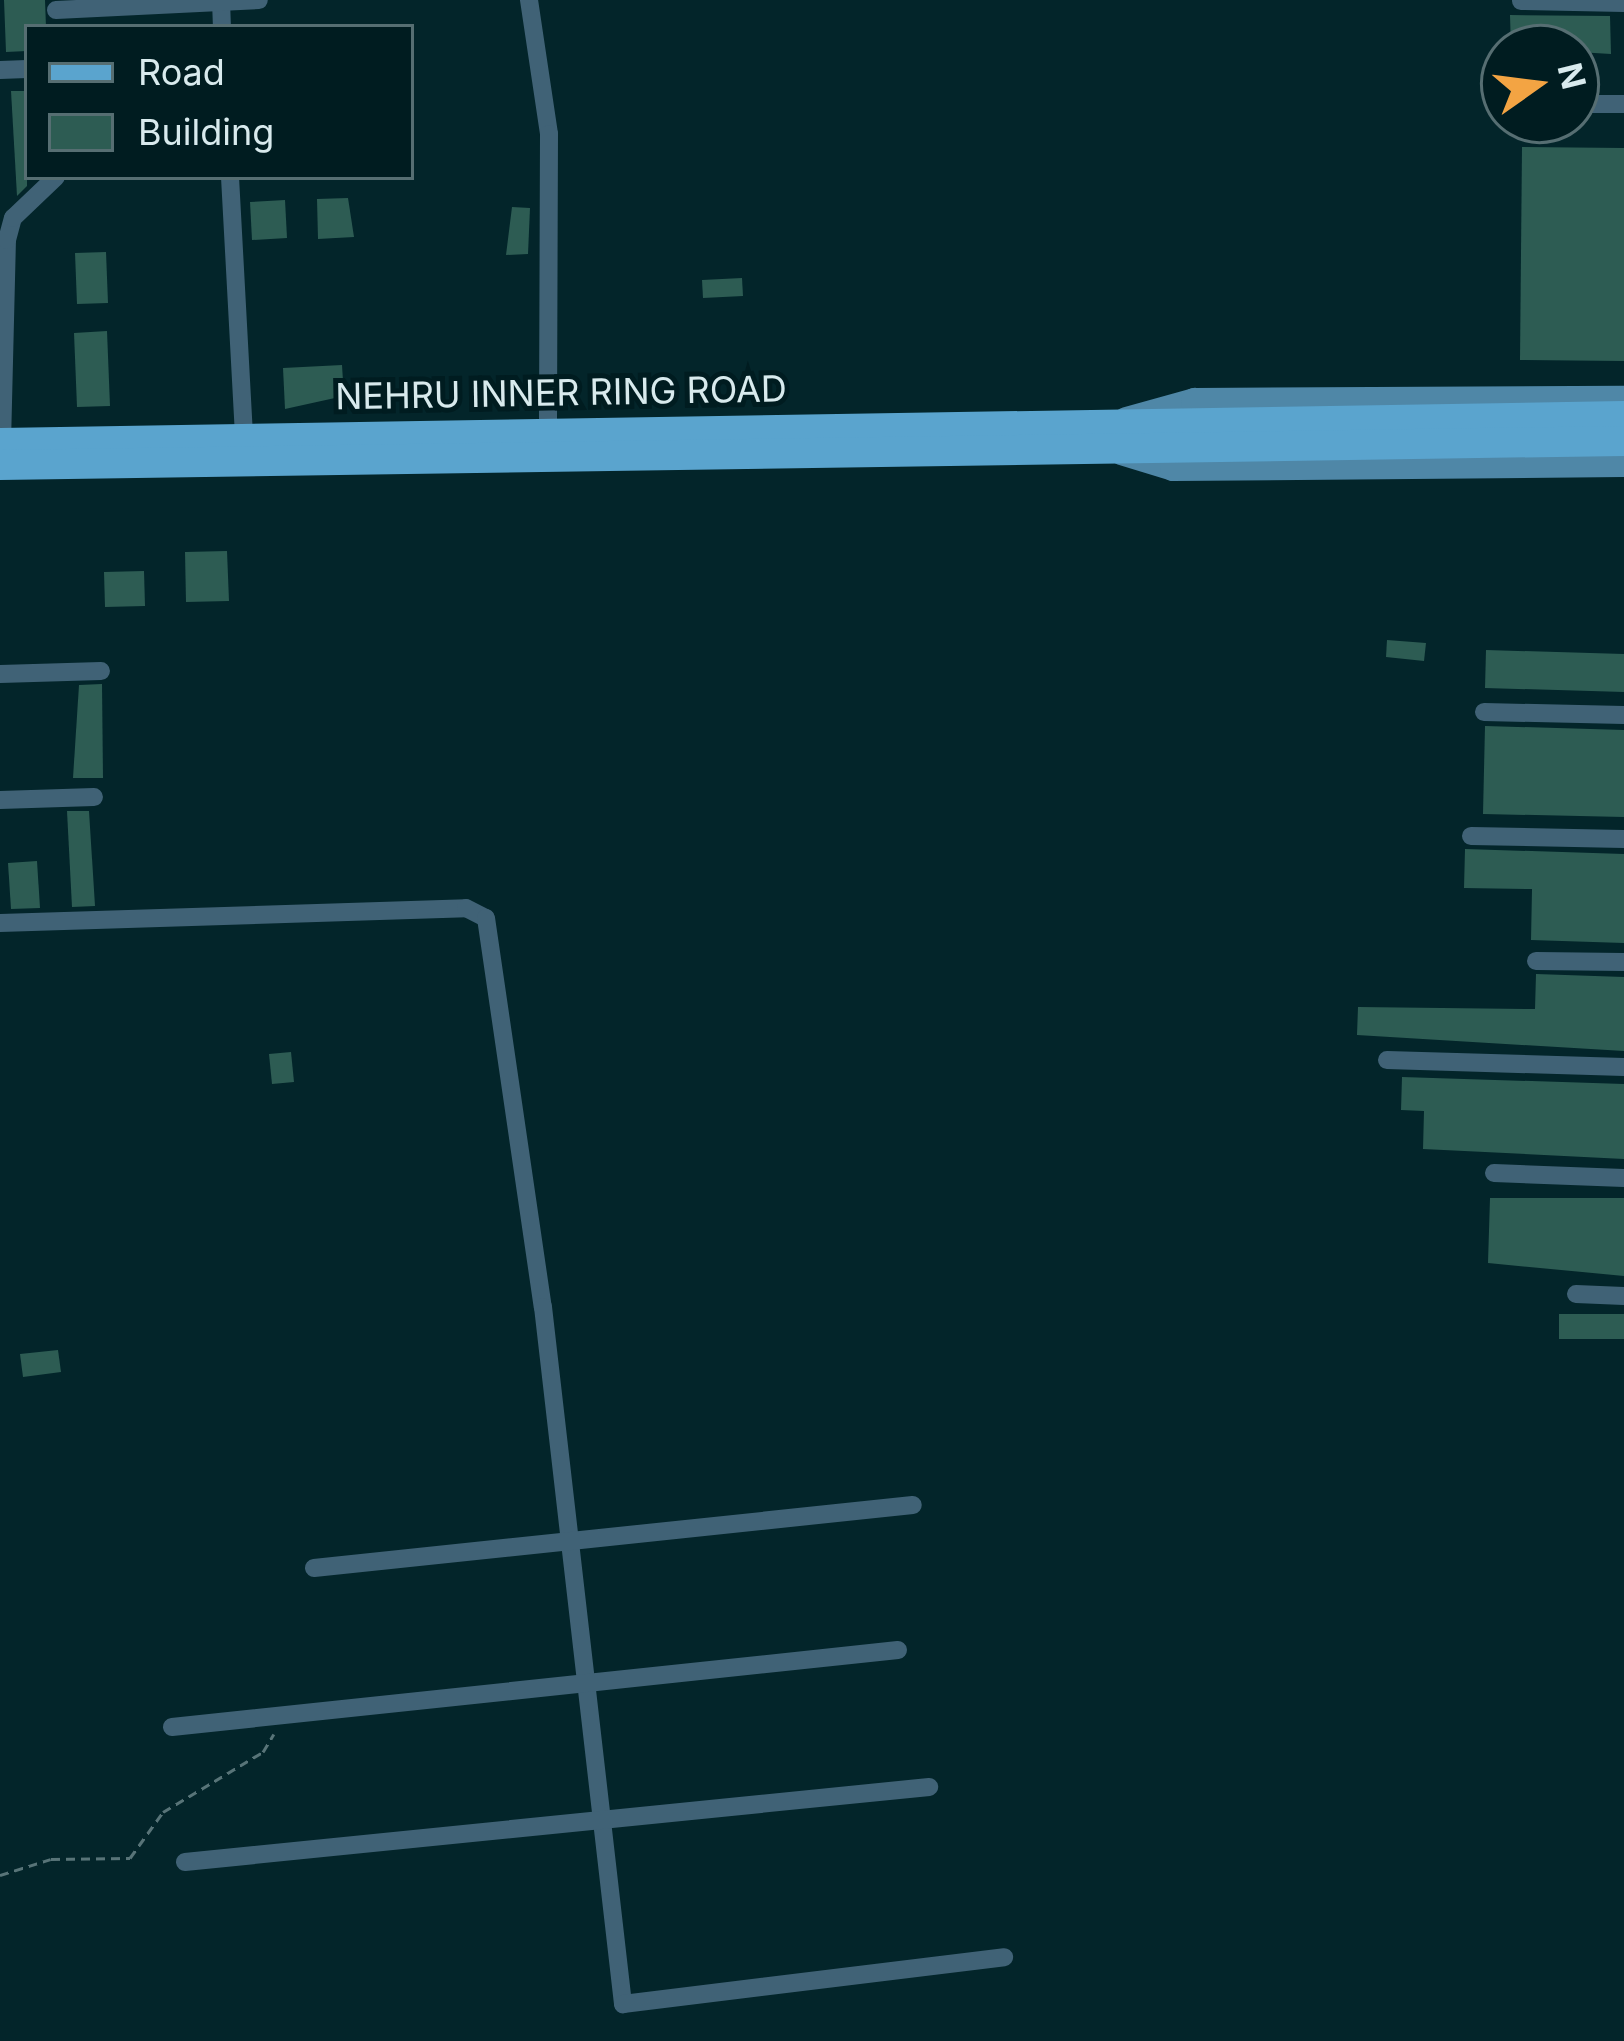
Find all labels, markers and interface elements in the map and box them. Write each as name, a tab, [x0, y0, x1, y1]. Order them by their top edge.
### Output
legend	[24, 24, 414, 180]
north arrow	[1480, 24, 1600, 144]
text: Road	[138, 50, 225, 94]
text: N	[1550, 59, 1594, 93]
text: Building	[138, 110, 274, 154]
street label: NEHRU INNER RING ROAD	[335, 367, 787, 419]

